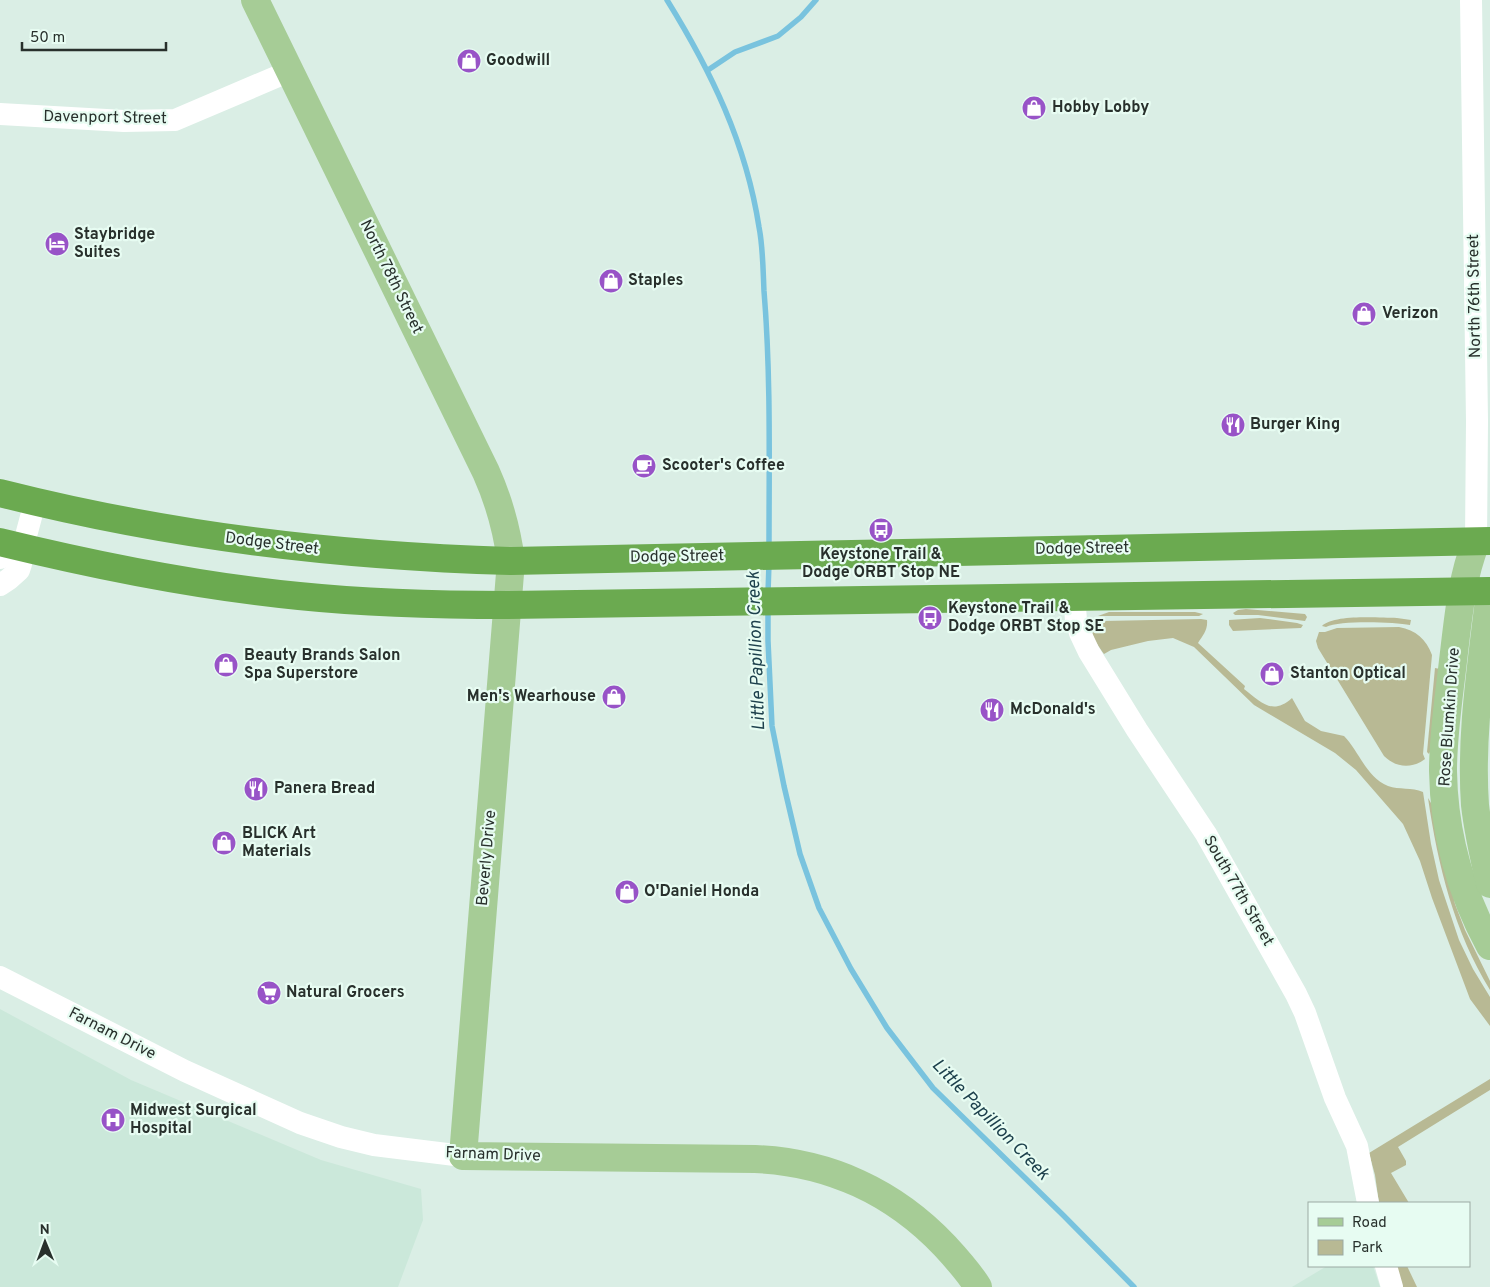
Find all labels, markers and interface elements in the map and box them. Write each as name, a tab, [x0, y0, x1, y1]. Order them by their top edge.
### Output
scale bar	[22, 20, 166, 52]
text: 50 m	[30, 29, 65, 48]
shop icon: Goodwill	[456, 48, 482, 74]
place label: Goodwill	[486, 51, 550, 71]
shop icon: Hobby Lobby	[1021, 95, 1047, 121]
place label: Hobby Lobby	[1052, 98, 1149, 118]
street label: Davenport Street	[43, 107, 167, 129]
street label: North 78th Street	[355, 217, 427, 337]
place label: Staybridge Suites	[74, 225, 155, 263]
hotel icon: Staybridge Suites	[44, 231, 70, 257]
street label: North 76th Street	[1464, 234, 1486, 358]
shop icon: Staples	[598, 268, 624, 294]
place label: Staples	[628, 271, 684, 291]
shop icon: Verizon	[1351, 301, 1377, 327]
place label: Verizon	[1382, 304, 1438, 324]
restaurant icon: Burger King	[1220, 412, 1246, 438]
place label: Burger King	[1250, 415, 1340, 435]
cafe icon: Scooter's Coffee	[631, 453, 657, 479]
place label: Scooter's Coffee	[662, 456, 785, 476]
bus stop icon: Keystone Trail & Dodge ORBT Stop NE	[868, 517, 894, 543]
street label: Dodge Street	[224, 528, 320, 560]
street label: Dodge Street	[1035, 538, 1129, 560]
place label: Keystone Trail & Dodge ORBT Stop NE	[802, 545, 960, 583]
street label: Dodge Street	[630, 546, 724, 568]
water label: Little Papillion Creek	[743, 570, 771, 731]
place label: Keystone Trail & Dodge ORBT Stop SE	[948, 599, 1104, 637]
bus stop icon: Keystone Trail & Dodge ORBT Stop SE	[917, 605, 943, 631]
place label: Beauty Brands Salon Spa Superstore	[244, 646, 400, 684]
street label: Rose Blumkin Drive	[1435, 647, 1465, 787]
shop icon: Beauty Brands Salon Spa Superstore	[213, 652, 239, 678]
shop icon: Stanton Optical	[1259, 661, 1285, 687]
place label: Stanton Optical	[1290, 664, 1406, 684]
shop icon: Men's Wearhouse	[601, 684, 627, 710]
place label: Men's Wearhouse	[467, 687, 596, 707]
restaurant icon: McDonald's	[979, 697, 1005, 723]
place label: McDonald's	[1010, 700, 1096, 720]
restaurant icon: Panera Bread	[243, 776, 269, 802]
place label: Panera Bread	[274, 779, 375, 799]
street label: Beverly Drive	[473, 809, 501, 907]
place label: BLICK Art Materials	[242, 824, 316, 862]
shop icon: BLICK Art Materials	[211, 830, 237, 856]
street label: South 77th Street	[1198, 832, 1278, 950]
shop icon: O'Daniel Honda	[614, 879, 640, 905]
place label: O'Daniel Honda	[644, 882, 759, 902]
supermarket icon: Natural Grocers	[256, 980, 282, 1006]
place label: Natural Grocers	[286, 983, 405, 1003]
street label: Farnam Drive	[65, 1003, 159, 1065]
water label: Little Papillion Creek	[926, 1054, 1055, 1186]
place label: Midwest Surgical Hospital	[130, 1101, 257, 1139]
hospital icon: Midwest Surgical Hospital	[100, 1107, 126, 1133]
street label: Farnam Drive	[445, 1143, 541, 1167]
legend	[1308, 1202, 1470, 1267]
text: Road	[1352, 1214, 1387, 1233]
north arrow	[20, 1217, 70, 1267]
text: N	[40, 1222, 50, 1239]
text: Park	[1352, 1239, 1383, 1258]

